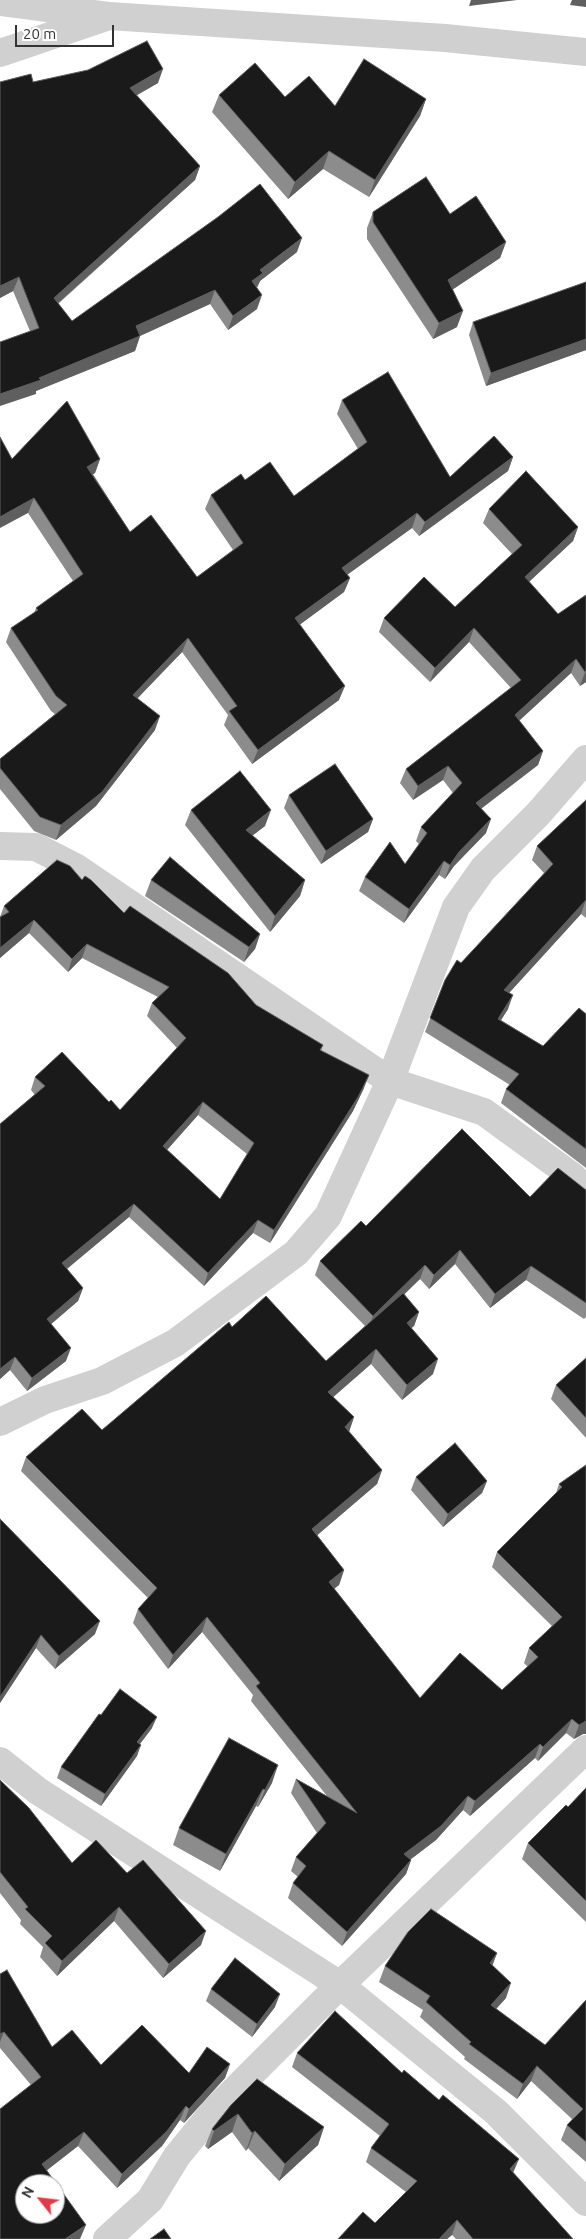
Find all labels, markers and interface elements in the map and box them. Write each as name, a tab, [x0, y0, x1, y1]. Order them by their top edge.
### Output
scale bar	[18, 15, 116, 47]
text: 20 m	[23, 25, 56, 42]
north arrow	[15, 2174, 65, 2224]
text: N	[18, 2184, 37, 2201]

